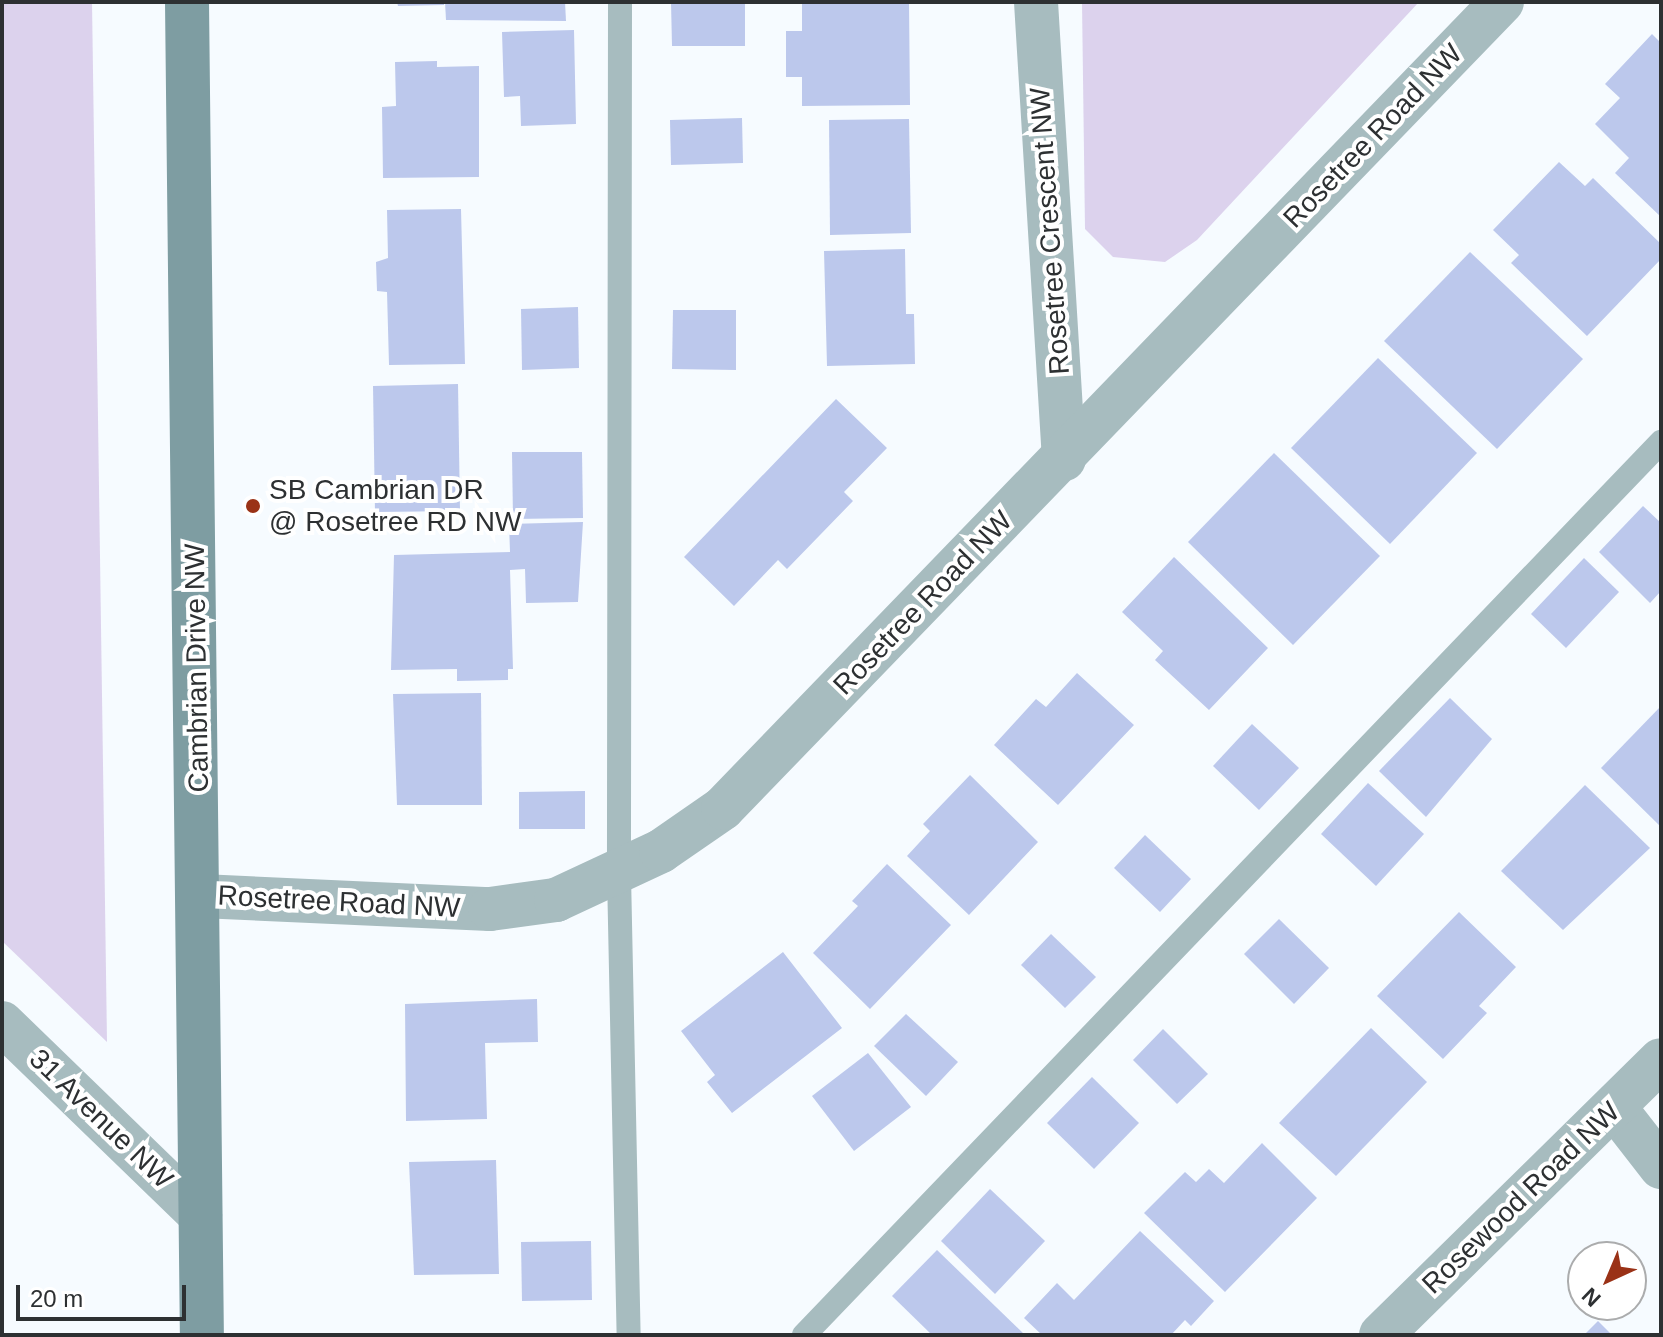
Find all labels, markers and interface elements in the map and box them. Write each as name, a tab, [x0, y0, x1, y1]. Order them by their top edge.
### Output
street label: Rosetree Road NW	[1277, 37, 1469, 235]
street label: Rosetree Crescent NW	[1023, 86, 1077, 376]
place label: SB Cambrian DR @ Rosetree RD NW	[269, 473, 521, 539]
marker: SB Cambrian DR @ Rosetree RD NW	[244, 497, 262, 515]
street label: Rosetree Road NW	[827, 504, 1019, 702]
street label: Cambrian Drive NW	[178, 543, 216, 793]
street label: Rosetree Road NW	[217, 879, 461, 925]
street label: 31 Avenue NW	[22, 1042, 180, 1196]
street label: Rosewood Road NW	[1415, 1095, 1627, 1301]
north arrow	[1567, 1241, 1647, 1321]
scale bar	[20, 1269, 190, 1319]
text: 20 m	[30, 1285, 83, 1312]

